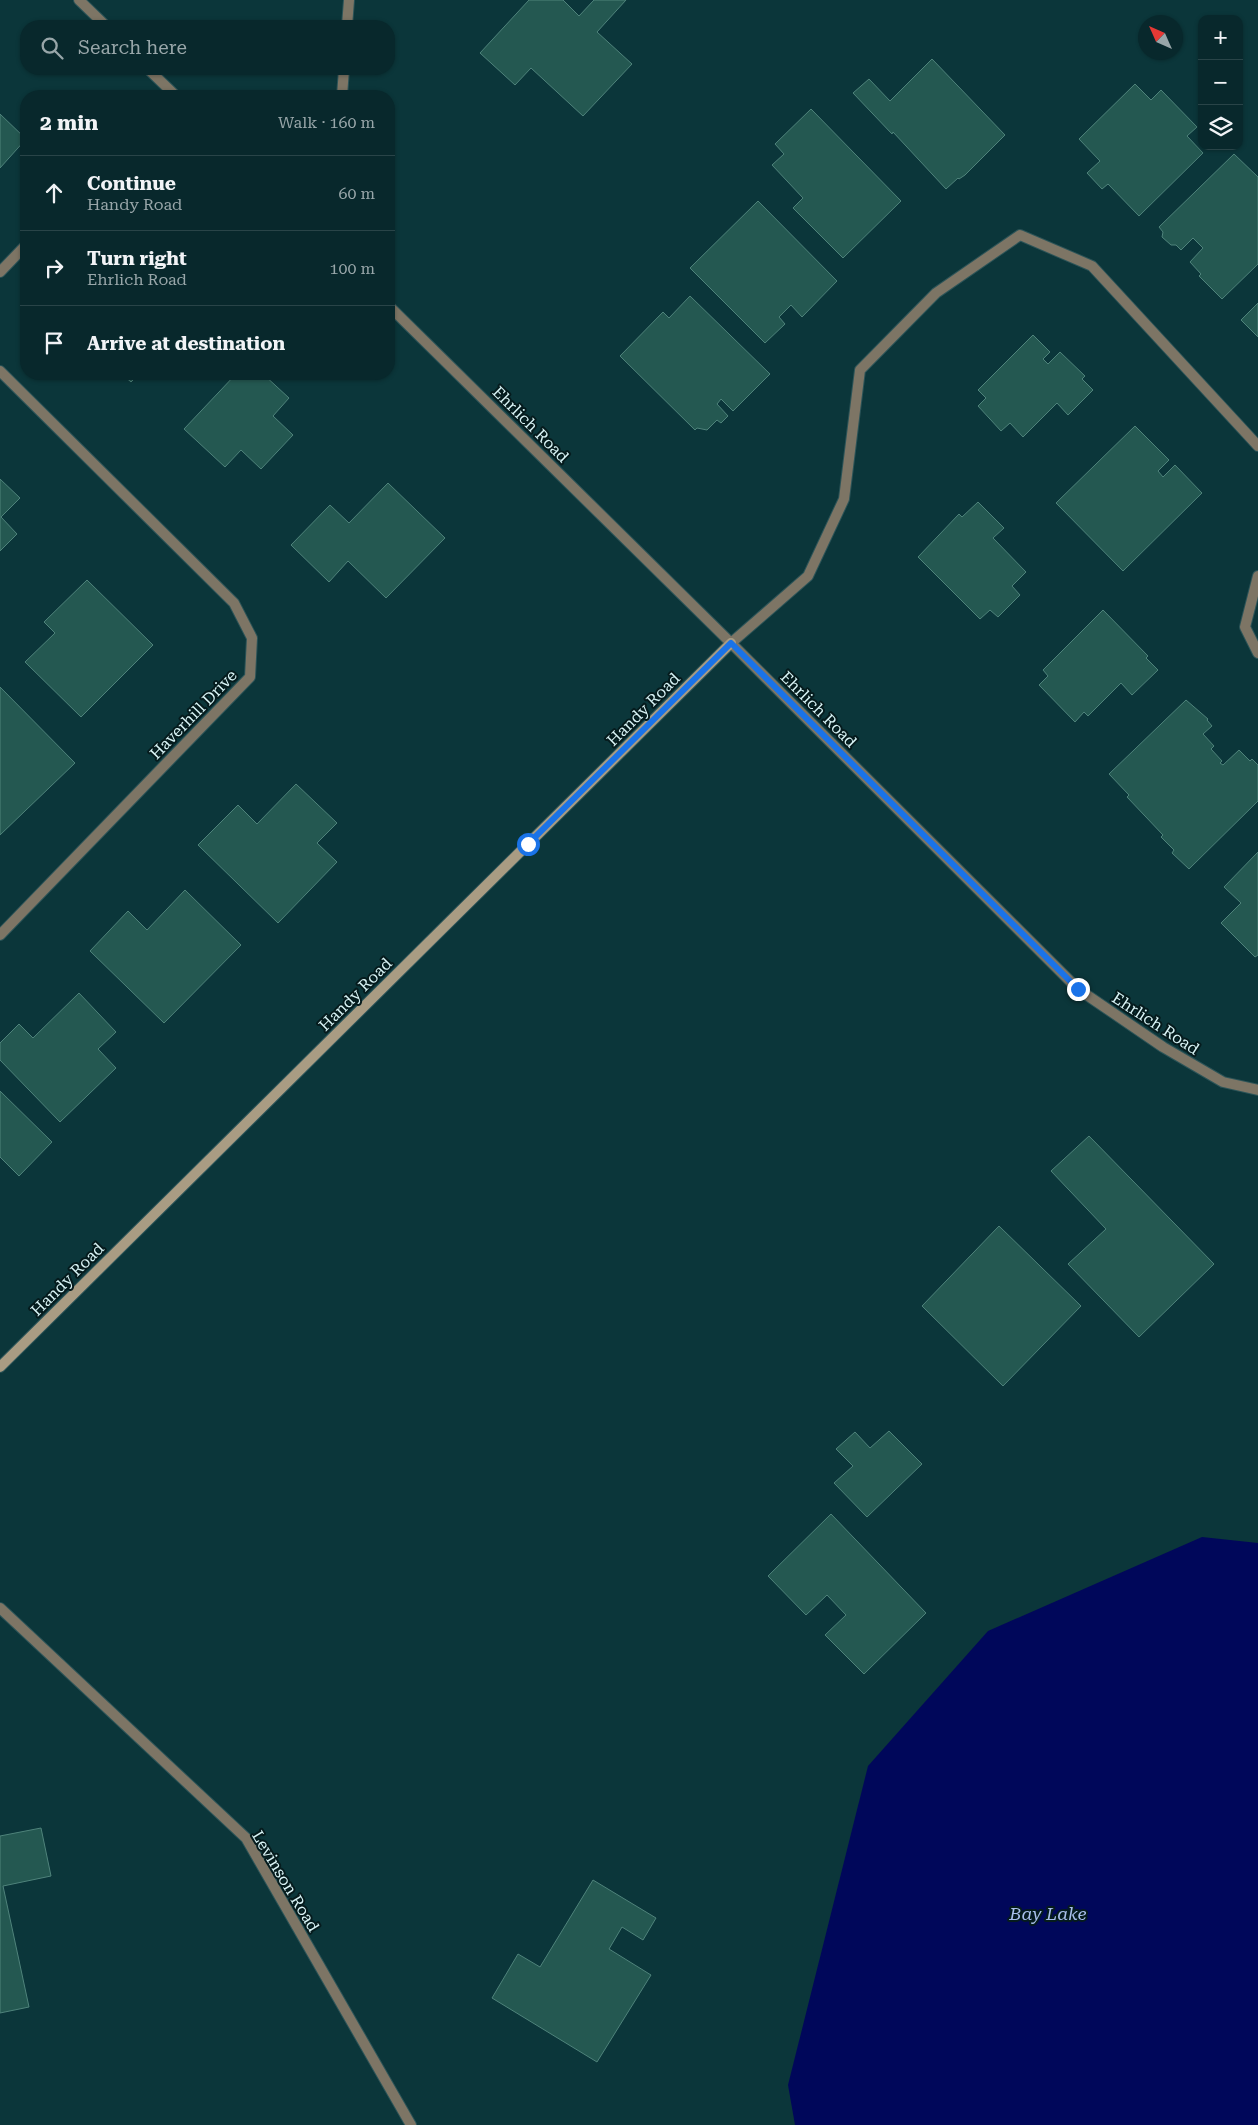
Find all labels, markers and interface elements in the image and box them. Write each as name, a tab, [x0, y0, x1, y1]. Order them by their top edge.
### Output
north arrow	[1138, 15, 1183, 60]
map controls	[1198, 15, 1243, 150]
button: +	[1198, 15, 1243, 60]
search box	[20, 20, 395, 75]
icon: search	[38, 34, 66, 62]
text: Search here	[78, 36, 187, 59]
button: −	[1198, 60, 1243, 105]
button: layers	[1198, 105, 1243, 150]
text: 2 min	[40, 111, 98, 135]
text: Walk · 160 m	[278, 113, 375, 132]
text: Continue	[87, 172, 176, 195]
icon: ahead	[40, 179, 68, 207]
text: 60 m	[338, 184, 375, 203]
text: Handy Road	[87, 195, 182, 214]
text: Turn right	[87, 247, 187, 270]
icon: right	[40, 254, 68, 282]
text: 100 m	[329, 259, 375, 278]
text: Ehrlich Road	[87, 270, 187, 289]
icon: arrive	[40, 329, 68, 357]
text: Arrive at destination	[87, 332, 285, 355]
street label: Ehrlich Road	[489, 382, 573, 466]
street label: Haverhill Drive	[146, 666, 241, 763]
street label: Ehrlich Road	[777, 667, 861, 751]
street label: Handy Road	[603, 669, 684, 750]
route start	[517, 833, 540, 856]
street label: Handy Road	[315, 954, 396, 1035]
route end	[1067, 978, 1090, 1001]
street label: Ehrlich Road	[1109, 988, 1203, 1059]
street label: Handy Road	[27, 1239, 108, 1320]
street label: Levinson Road	[248, 1827, 323, 1935]
water label: Bay Lake	[1008, 1903, 1087, 1924]

